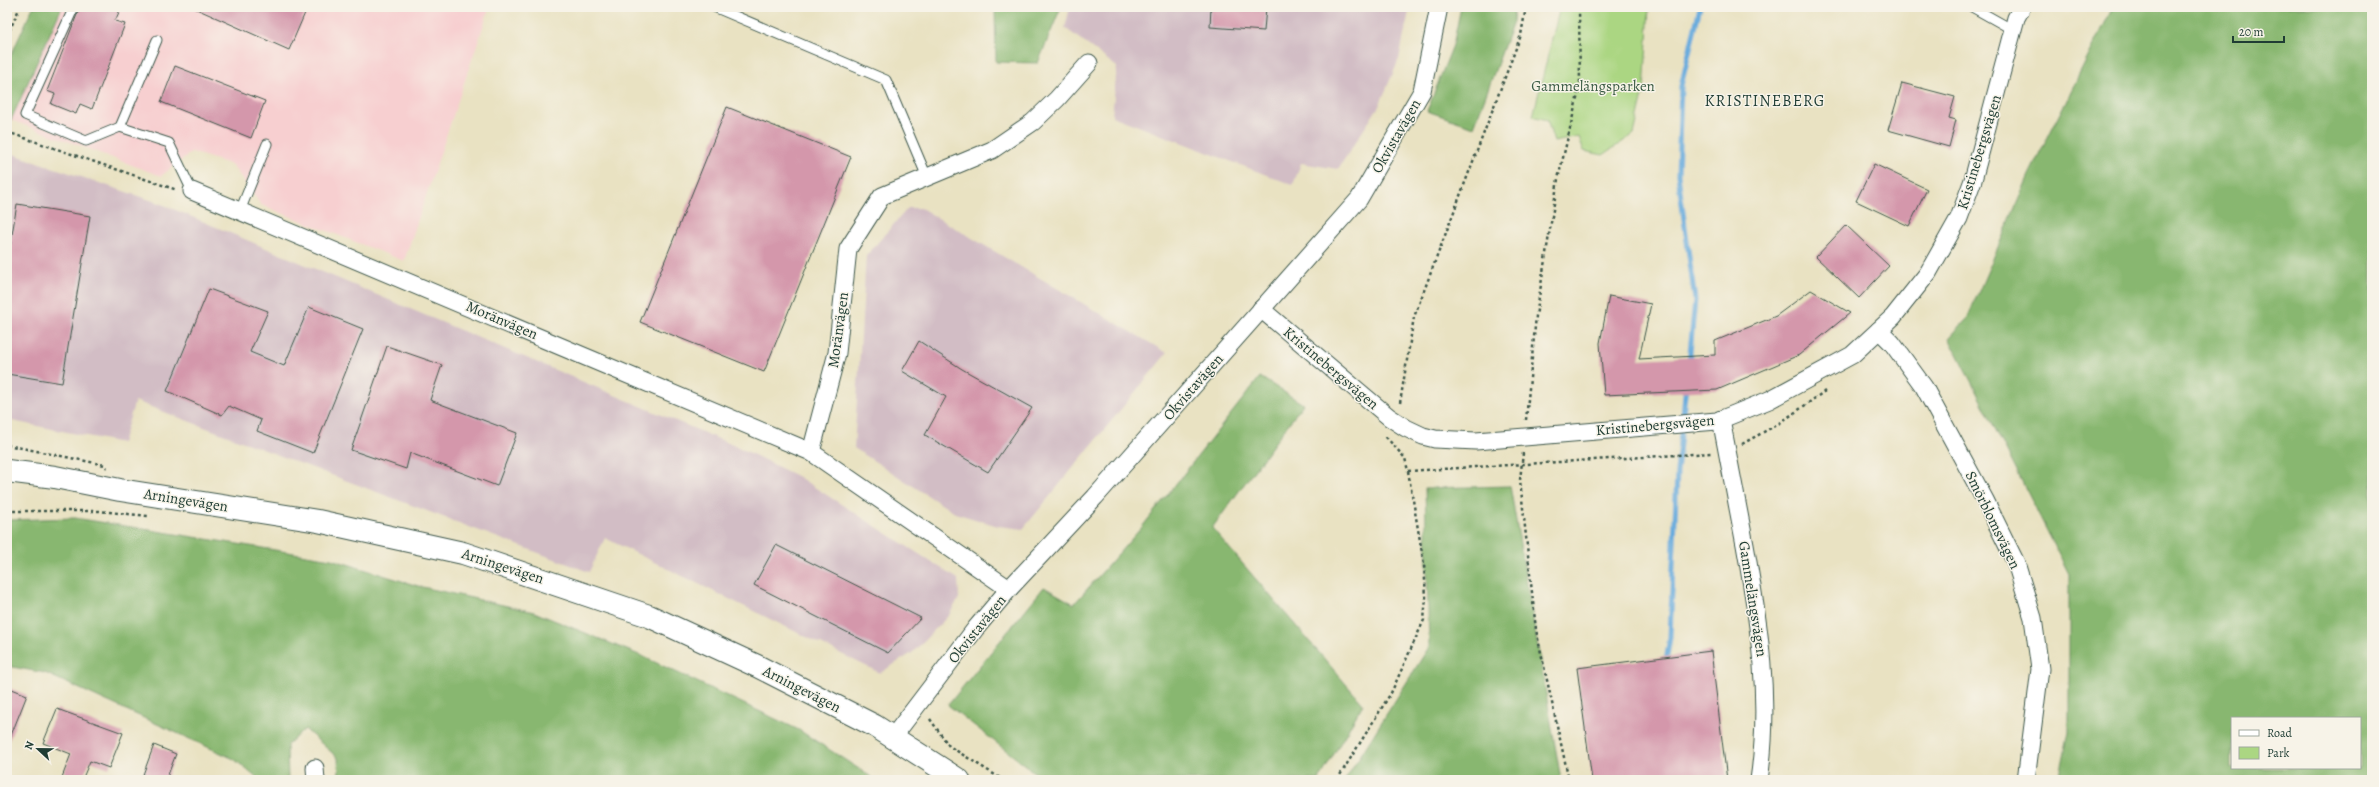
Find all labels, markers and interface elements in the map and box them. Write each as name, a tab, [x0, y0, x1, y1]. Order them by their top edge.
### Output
scale bar	[2233, 18, 2284, 44]
text: 20 m	[2239, 24, 2263, 40]
park label: Gammelängsparken	[1531, 76, 1655, 96]
district label: KRISTINEBERG	[1705, 90, 1825, 112]
street label: Kristinebergsvägen	[1952, 92, 2006, 212]
street label: Okvistavägen	[1367, 95, 1425, 177]
street label: Moränvägen	[823, 291, 853, 369]
street label: Moränvägen	[463, 296, 541, 344]
street label: Kristinebergsvägen	[1279, 322, 1383, 414]
street label: Okvistavägen	[1158, 349, 1228, 425]
street label: Kristinebergsvägen	[1595, 410, 1715, 440]
street label: Smörblomsvägen	[1961, 468, 2025, 572]
street label: Arningevägen	[141, 483, 230, 517]
street label: Gammelängsvägen	[1734, 540, 1772, 658]
street label: Arningevägen	[459, 543, 547, 589]
street label: Okvistavägen	[943, 591, 1011, 667]
street label: Arningevägen	[759, 660, 844, 717]
legend	[2231, 717, 2361, 769]
text: Road	[2267, 725, 2293, 741]
north arrow	[18, 729, 58, 769]
text: N	[21, 739, 38, 752]
text: Park	[2267, 745, 2290, 761]

